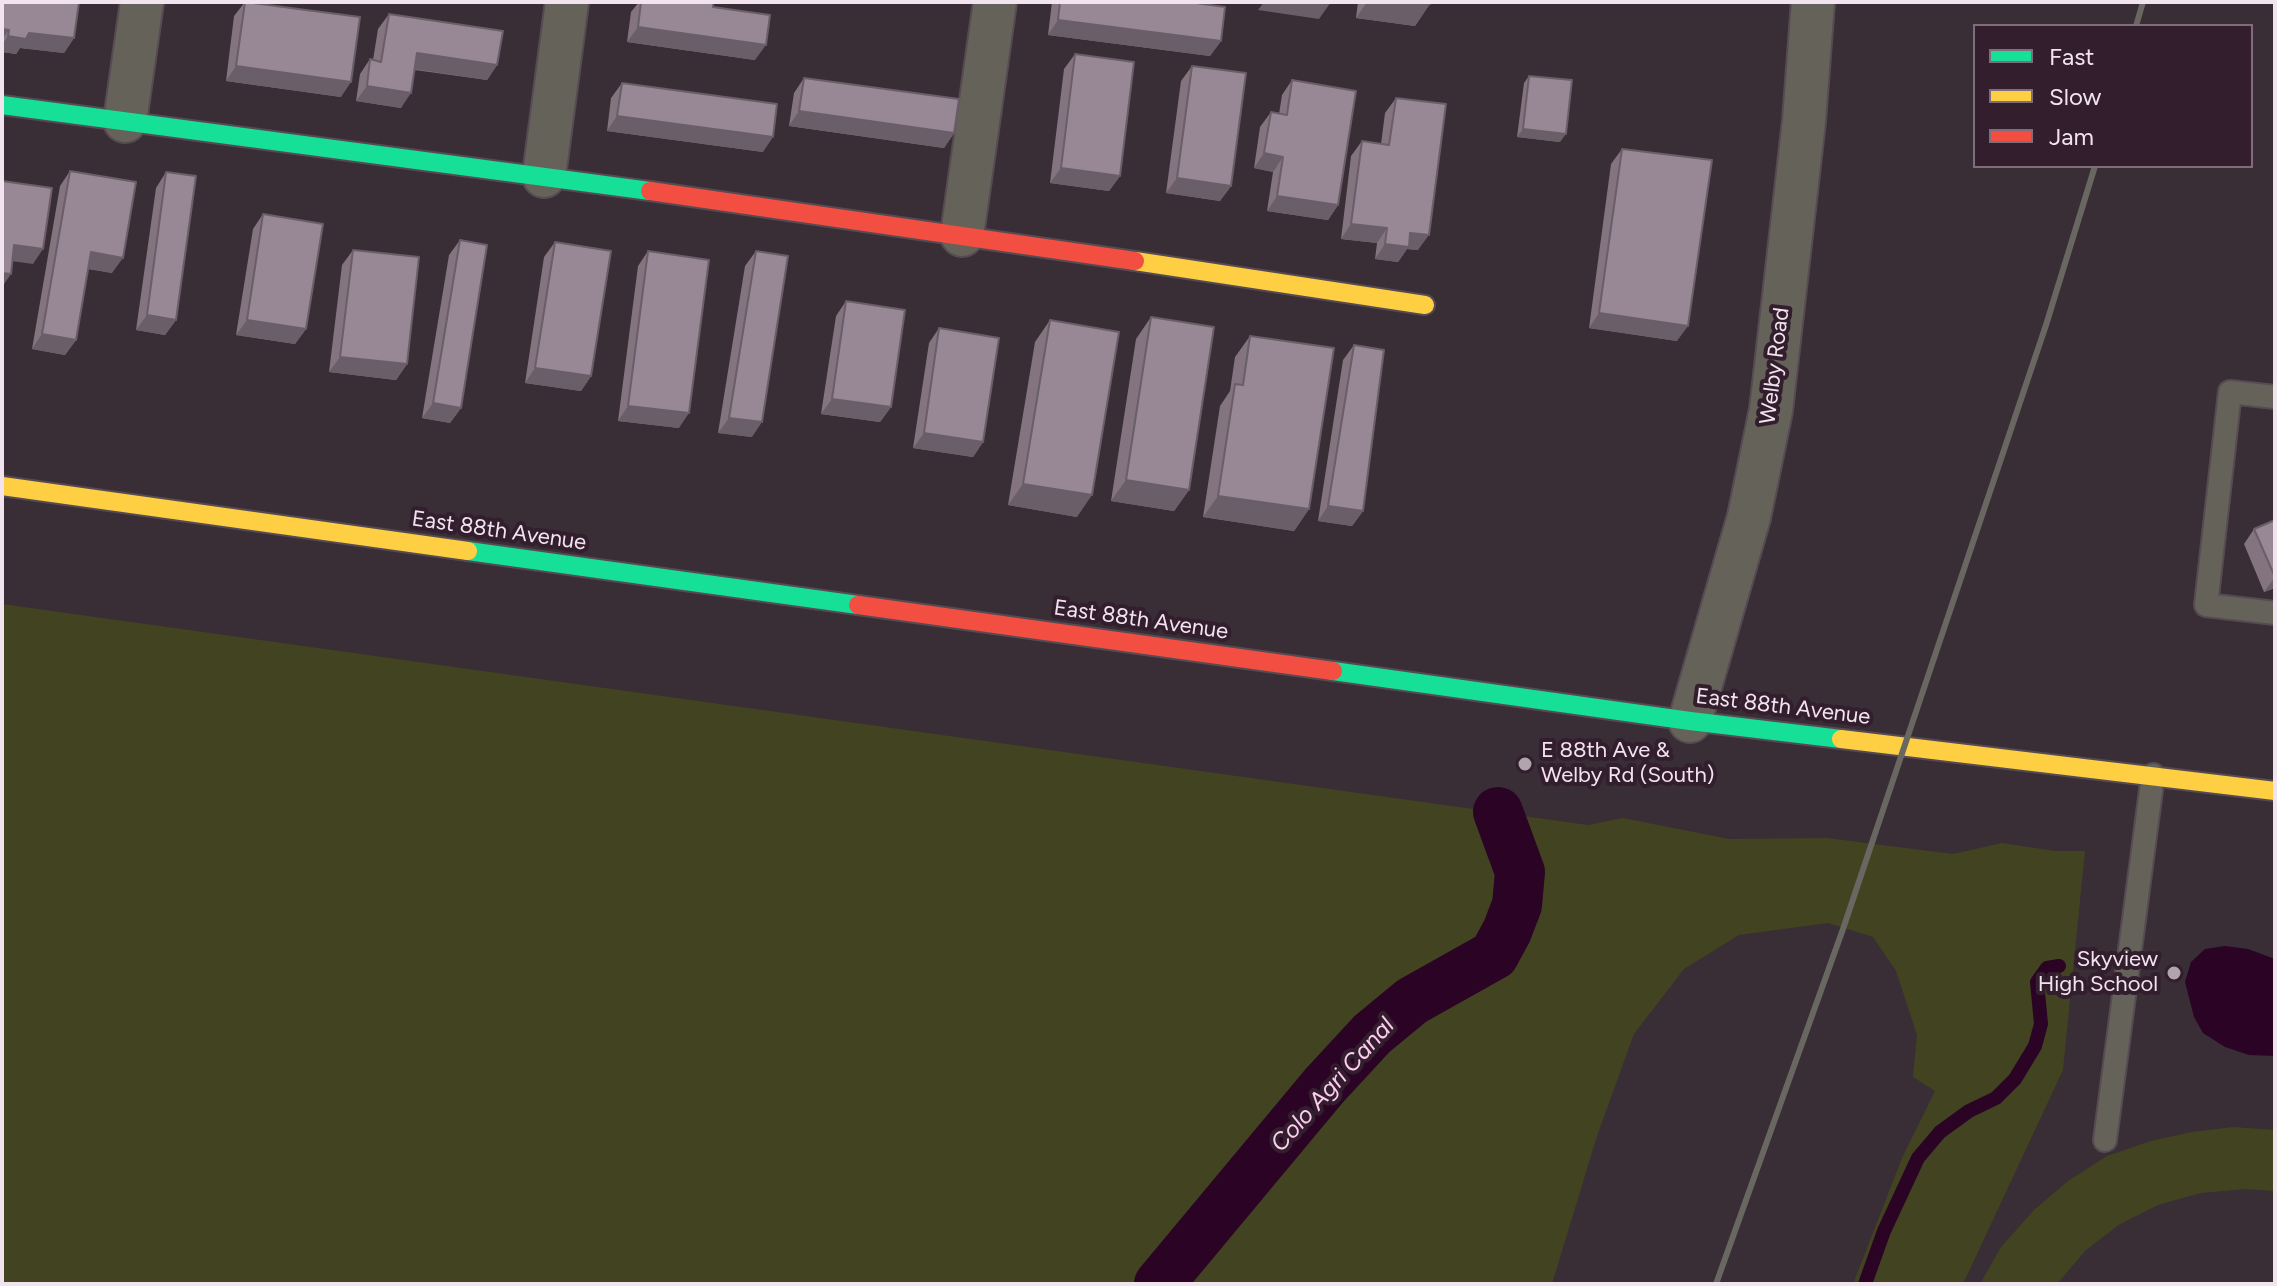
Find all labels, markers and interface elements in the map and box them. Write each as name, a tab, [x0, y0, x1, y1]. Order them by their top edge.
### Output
legend	[1973, 24, 2253, 168]
text: Fast	[2049, 42, 2094, 71]
text: Slow	[2049, 82, 2101, 111]
text: Jam	[2049, 122, 2094, 151]
street label: Welby Road	[1755, 306, 1795, 426]
street label: East 88th Avenue	[410, 506, 588, 556]
street label: East 88th Avenue	[1052, 595, 1230, 645]
street label: East 88th Avenue	[1694, 683, 1872, 731]
place label: E 88th Ave & Welby Rd (South)	[1541, 738, 1714, 790]
marker: E 88th Ave & Welby Rd (South)	[1516, 755, 1534, 773]
place label: Skyview High School	[2038, 947, 2158, 998]
marker: Skyview High School	[2165, 964, 2183, 982]
water label: Colo Agri Canal	[1265, 1012, 1401, 1158]

